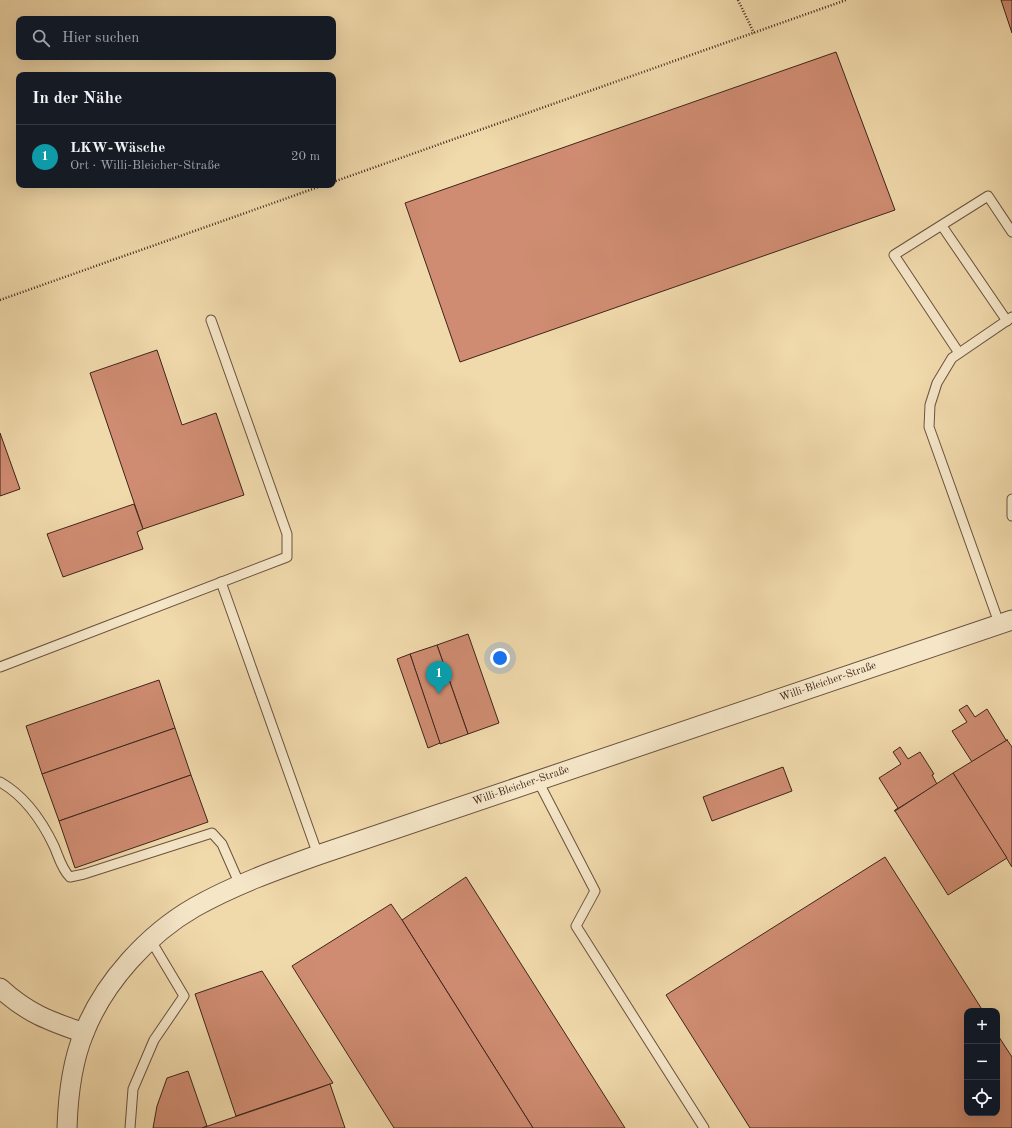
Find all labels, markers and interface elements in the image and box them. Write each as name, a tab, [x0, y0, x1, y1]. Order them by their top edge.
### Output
search box	[16, 16, 336, 60]
icon: search	[30, 27, 52, 49]
text: Hier suchen	[62, 31, 139, 46]
text: In der Nähe	[32, 90, 122, 107]
text: LKW-Wäsche	[70, 141, 165, 156]
text: 1	[41, 150, 49, 163]
text: 20 m	[291, 150, 320, 163]
text: Ort · Willi-Bleicher-Straße	[70, 159, 220, 172]
your location	[490, 648, 510, 668]
street label: Willi-Bleicher-Straße	[778, 660, 878, 704]
pin: 1	[426, 661, 452, 694]
street label: Willi-Bleicher-Straße	[471, 764, 571, 808]
map controls	[964, 1008, 1000, 1116]
button: +	[964, 1008, 1000, 1044]
button: −	[964, 1044, 1000, 1080]
button: locate	[964, 1080, 1000, 1116]

